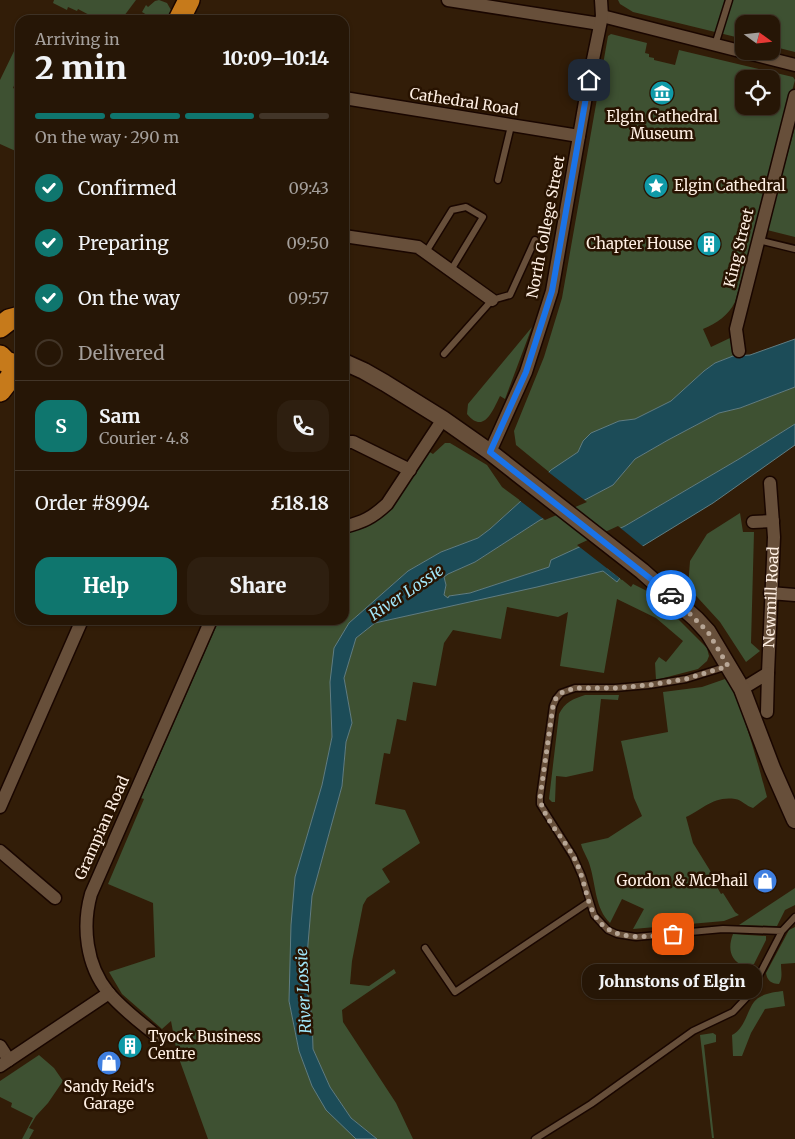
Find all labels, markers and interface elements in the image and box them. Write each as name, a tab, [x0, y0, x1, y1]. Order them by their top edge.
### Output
north arrow	[735, 15, 780, 60]
map controls	[735, 15, 780, 115]
text: Arriving in	[35, 29, 120, 49]
text: 10:09–10:14	[222, 46, 329, 70]
text: 2 min	[35, 48, 127, 88]
pin	[568, 59, 610, 101]
icon: home	[575, 66, 603, 94]
button: locate	[735, 70, 780, 115]
museum icon: Elgin Cathedral Museum	[649, 80, 675, 106]
street label: Cathedral Road	[408, 84, 520, 119]
place label: Elgin Cathedral Museum	[606, 107, 718, 143]
text: On the way · 290 m	[35, 127, 179, 147]
street label: North College Street	[522, 154, 569, 300]
place icon: Elgin Cathedral	[643, 173, 669, 199]
icon: check	[35, 174, 63, 202]
text: Confirmed	[78, 176, 176, 200]
place label: Elgin Cathedral	[674, 176, 786, 195]
text: 09:43	[289, 178, 329, 198]
street label: King Street	[720, 206, 758, 289]
icon: check	[35, 229, 63, 257]
text: Preparing	[78, 231, 169, 255]
building icon: Chapter House	[696, 231, 722, 257]
text: 09:50	[286, 233, 329, 253]
place label: Chapter House	[586, 234, 692, 253]
icon: check	[35, 284, 63, 312]
text: On the way	[78, 286, 180, 310]
text: 09:57	[288, 288, 329, 308]
text: Delivered	[78, 341, 165, 365]
button: phone	[277, 400, 329, 452]
text: Sam	[99, 404, 140, 428]
text: S	[55, 414, 67, 438]
text: Courier · 4.8	[99, 428, 189, 448]
text: Order #8994	[35, 491, 150, 515]
text: £18.18	[270, 491, 329, 515]
street label: Newmill Road	[759, 546, 783, 648]
button: Help	[35, 557, 177, 615]
button: Share	[187, 557, 329, 615]
water label: River Lossie	[365, 560, 447, 624]
courier	[646, 570, 696, 620]
icon: car	[657, 581, 685, 609]
street label: Grampian Road	[70, 773, 133, 883]
shop icon: Gordon & McPhail	[752, 868, 778, 894]
place label: Gordon & McPhail	[617, 871, 748, 890]
pin	[652, 913, 694, 955]
icon: bag	[659, 920, 687, 948]
water label: River Lossie	[291, 948, 315, 1034]
callout: Johnstons of Elgin	[583, 964, 763, 999]
text: Johnstons of Elgin	[599, 971, 745, 991]
place label: Tyock Business Centre	[148, 1027, 261, 1063]
building icon: Tyock Business Centre	[117, 1033, 143, 1059]
shop icon: Sandy Reid's Garage	[96, 1050, 122, 1076]
place label: Sandy Reid's Garage	[64, 1077, 154, 1113]

